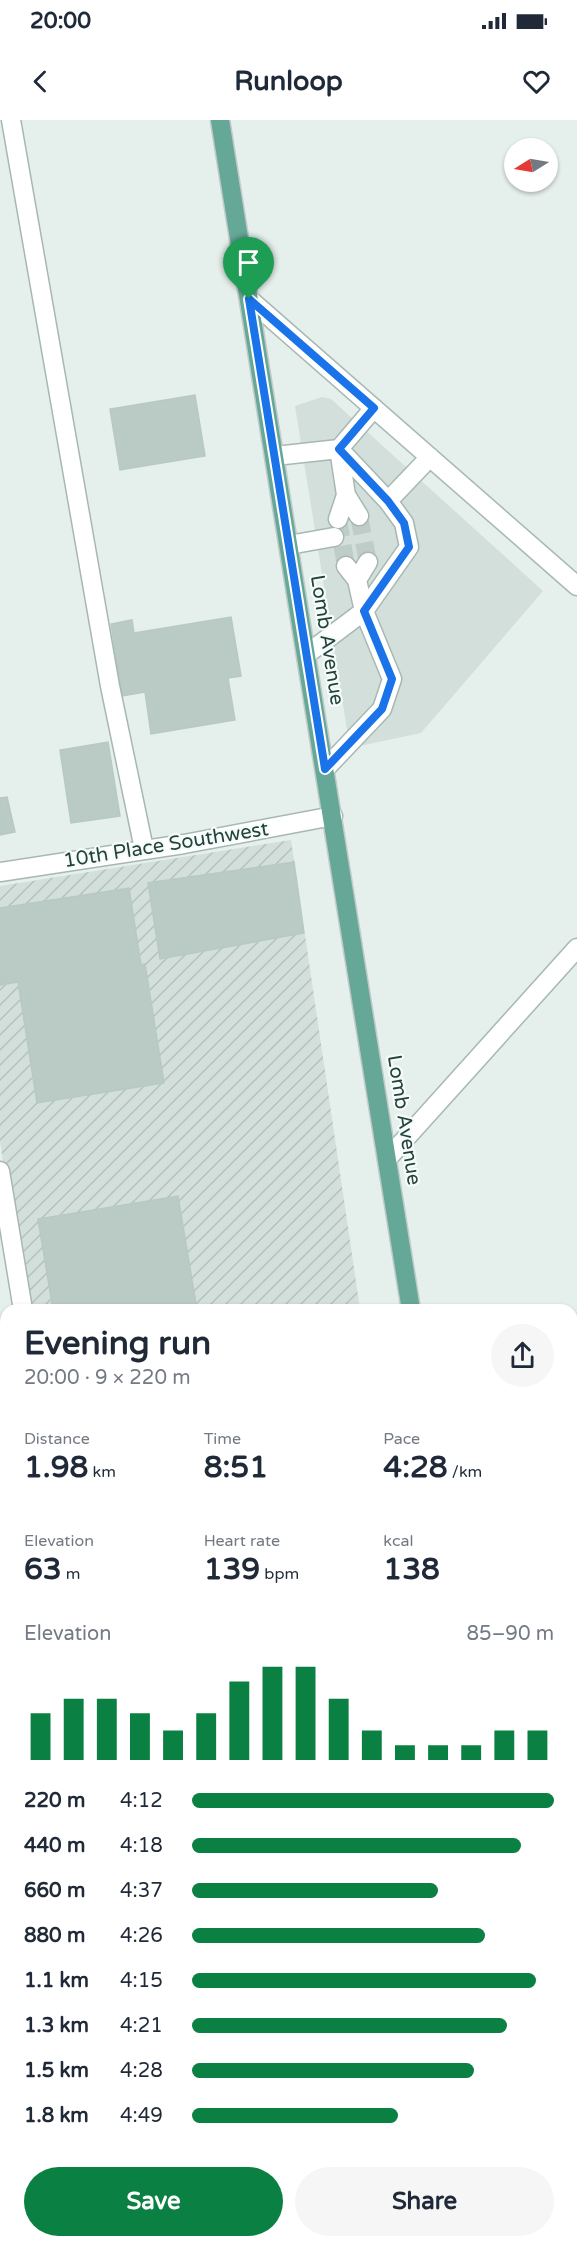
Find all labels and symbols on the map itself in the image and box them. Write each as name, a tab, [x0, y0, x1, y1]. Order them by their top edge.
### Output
north arrow	[504, 138, 558, 192]
pin	[223, 237, 274, 299]
street label: Lomb Avenue	[305, 573, 349, 707]
street label: 10th Place Southwest	[62, 817, 271, 873]
street label: Lomb Avenue	[382, 1053, 426, 1187]

